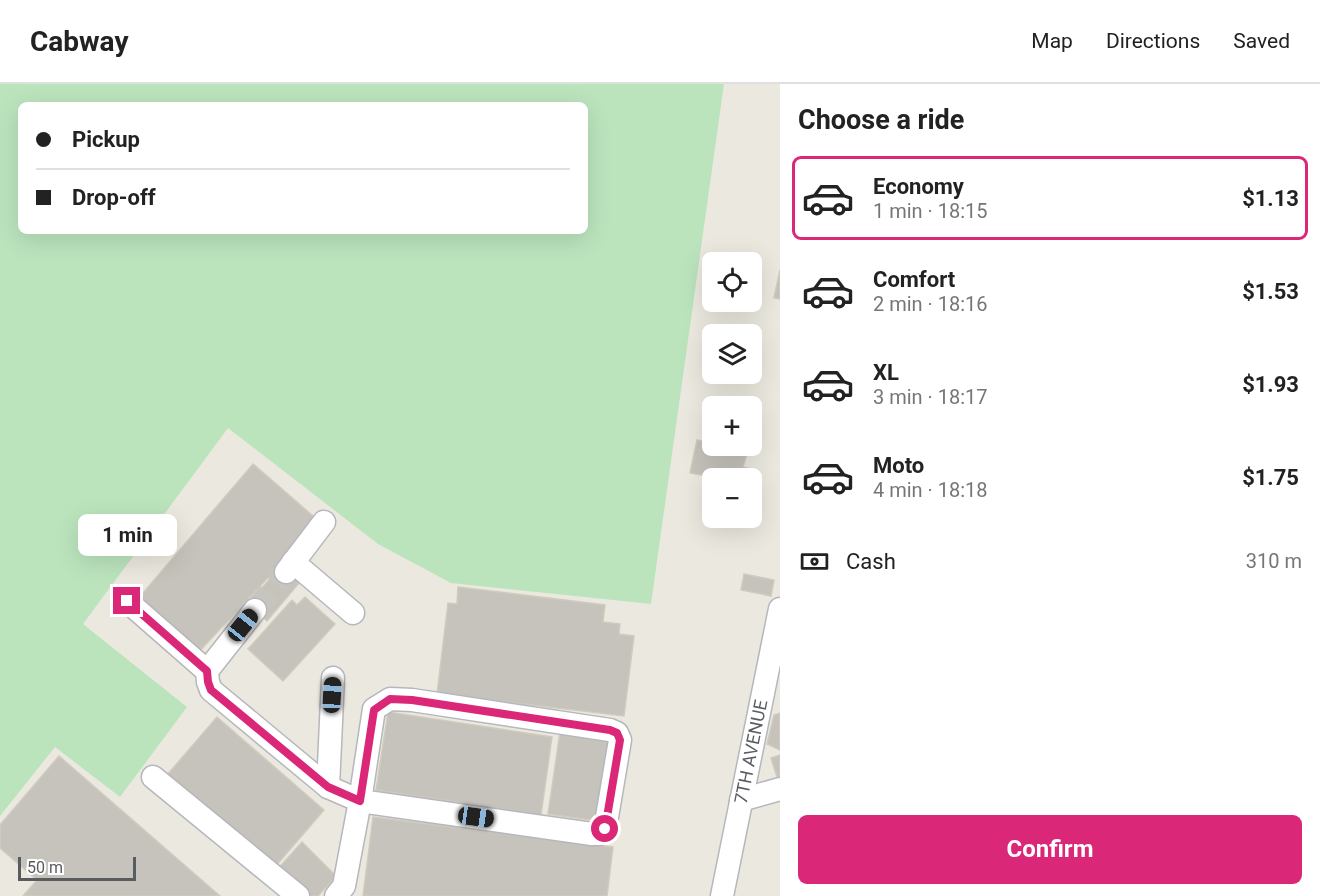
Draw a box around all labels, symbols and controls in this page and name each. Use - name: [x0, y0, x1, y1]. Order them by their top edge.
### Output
- text: Cabway: [30, 25, 129, 58]
- text: Map: [1031, 29, 1073, 53]
- text: Directions: [1106, 29, 1200, 53]
- text: Saved: [1233, 29, 1290, 53]
- text: Choose a ride: [798, 104, 964, 136]
- text: Pickup: [72, 127, 140, 152]
- icon: car: [801, 171, 855, 225]
- text: Economy: [873, 174, 964, 199]
- text: Drop-off: [72, 185, 156, 210]
- text: $1.13: [1242, 186, 1299, 211]
- text: 1 min · 18:15: [873, 199, 988, 223]
- map controls: [702, 252, 762, 528]
- button: locate: [702, 252, 762, 312]
- icon: car: [801, 264, 855, 318]
- text: Comfort: [873, 267, 955, 292]
- text: $1.53: [1242, 279, 1299, 304]
- text: 2 min · 18:16: [873, 292, 988, 316]
- button: layers: [702, 324, 762, 384]
- icon: car: [801, 357, 855, 411]
- text: XL: [873, 360, 899, 385]
- text: $1.93: [1242, 372, 1299, 397]
- text: 3 min · 18:17: [873, 385, 988, 409]
- button: +: [702, 396, 762, 456]
- icon: car: [801, 450, 855, 504]
- text: Moto: [873, 453, 924, 478]
- text: $1.75: [1242, 465, 1299, 490]
- button: −: [702, 468, 762, 528]
- text: 4 min · 18:18: [873, 478, 988, 502]
- callout: 1 min: [78, 514, 176, 556]
- text: 1 min: [102, 523, 153, 547]
- icon: cash: [798, 545, 831, 578]
- text: Cash: [846, 549, 896, 574]
- text: 310 m: [1246, 549, 1302, 573]
- route end: [113, 587, 140, 614]
- car: [225, 605, 261, 645]
- car: [322, 677, 342, 713]
- street label: 7TH AVENUE: [730, 698, 771, 806]
- car: [457, 806, 495, 828]
- route start: [591, 815, 618, 842]
- button: Confirm: [798, 815, 1302, 884]
- scale bar: [18, 854, 136, 882]
- text: 50 m: [27, 858, 63, 877]

